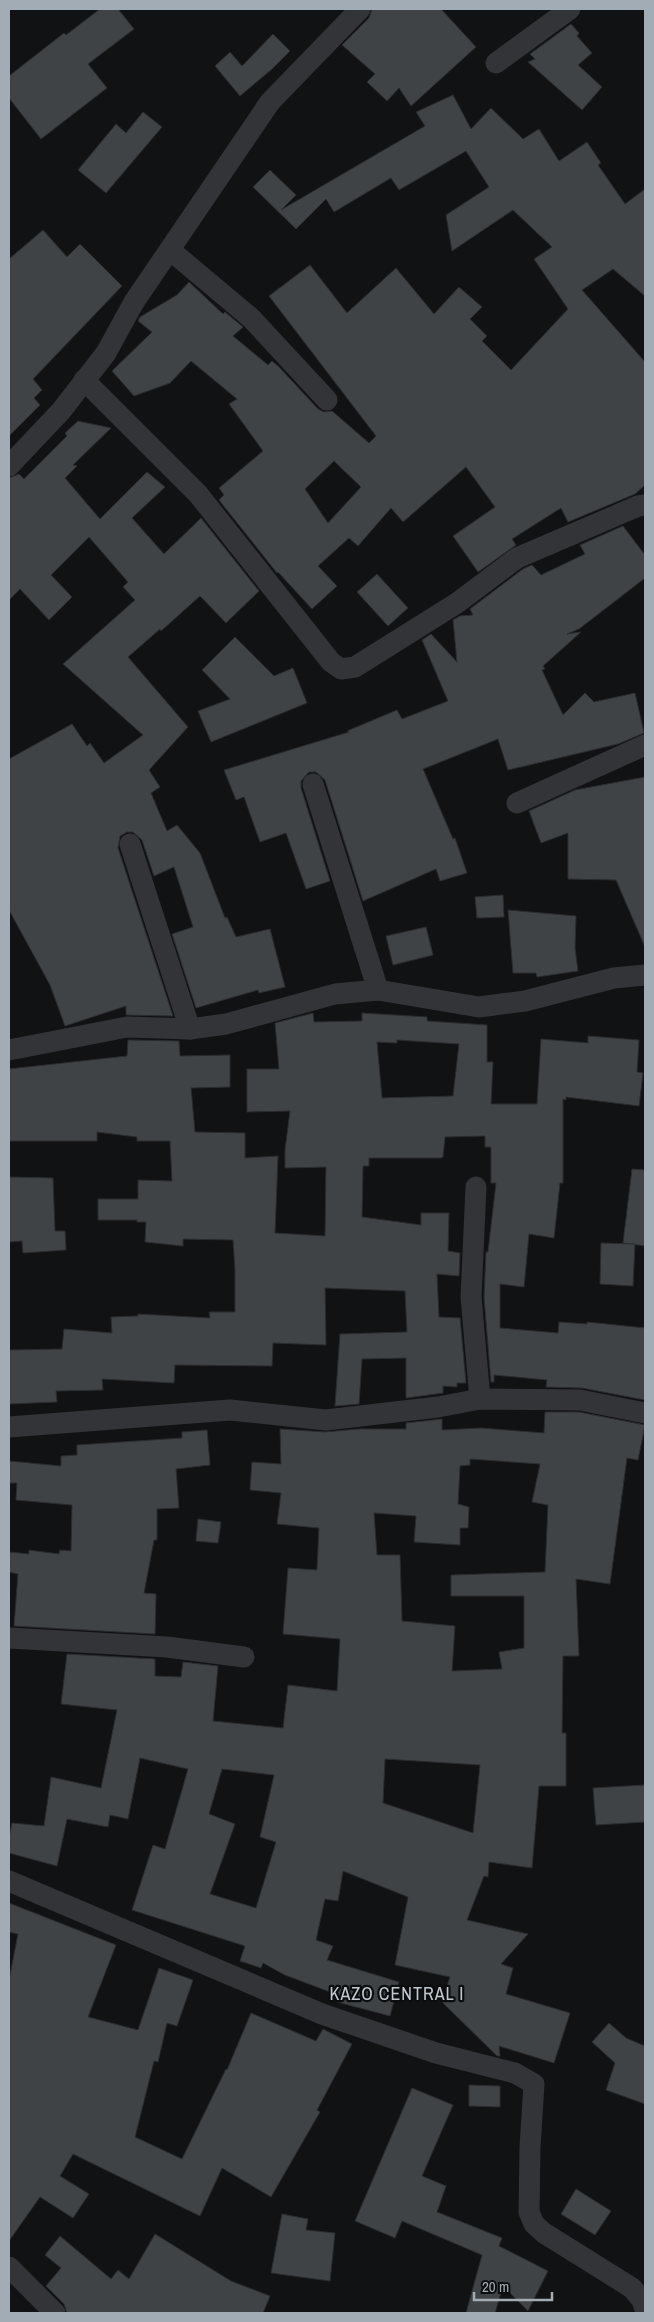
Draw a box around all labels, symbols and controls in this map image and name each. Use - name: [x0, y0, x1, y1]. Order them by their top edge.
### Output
- district label: KAZO CENTRAL I: [330, 1981, 464, 2006]
- scale bar: [474, 2270, 552, 2302]
- text: 20 m: [482, 2276, 509, 2297]

